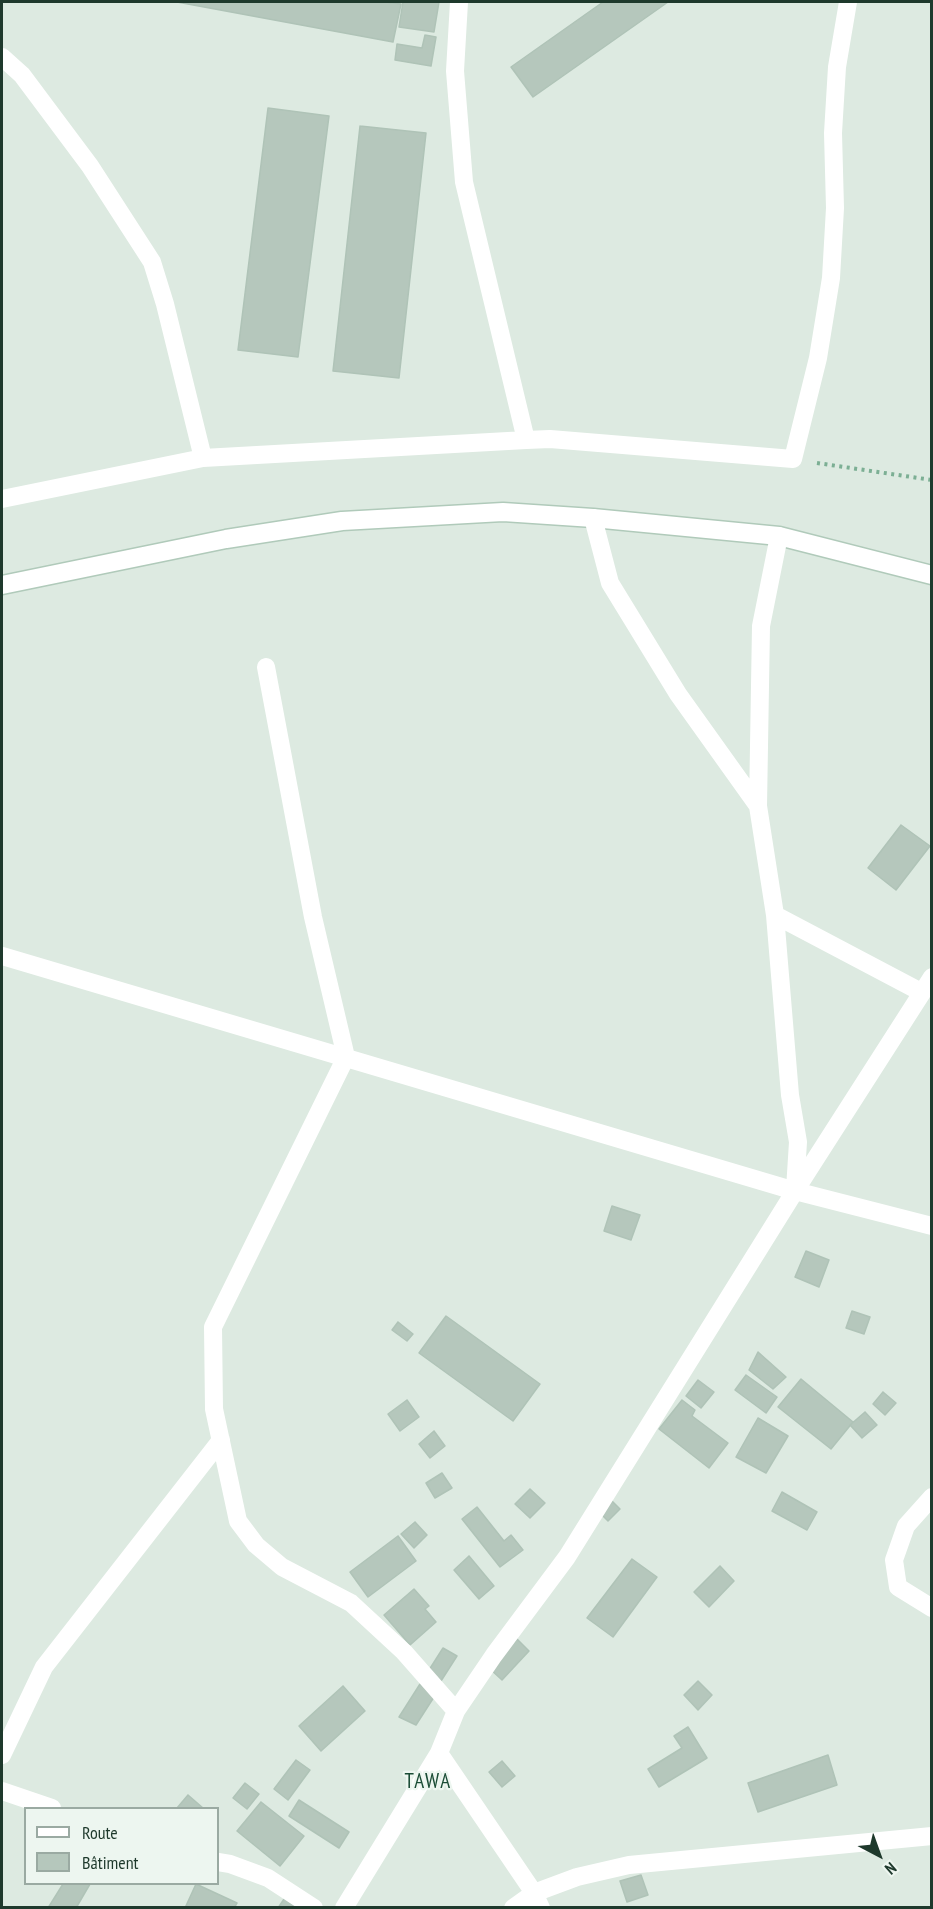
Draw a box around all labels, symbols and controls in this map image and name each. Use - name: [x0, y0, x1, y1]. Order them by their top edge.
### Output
- district label: TAWA: [404, 1769, 452, 1795]
- legend: [24, 1807, 219, 1885]
- text: Route: [82, 1821, 118, 1844]
- north arrow: [849, 1825, 909, 1885]
- text: Bâtiment: [82, 1851, 139, 1874]
- text: N: [881, 1858, 901, 1879]

